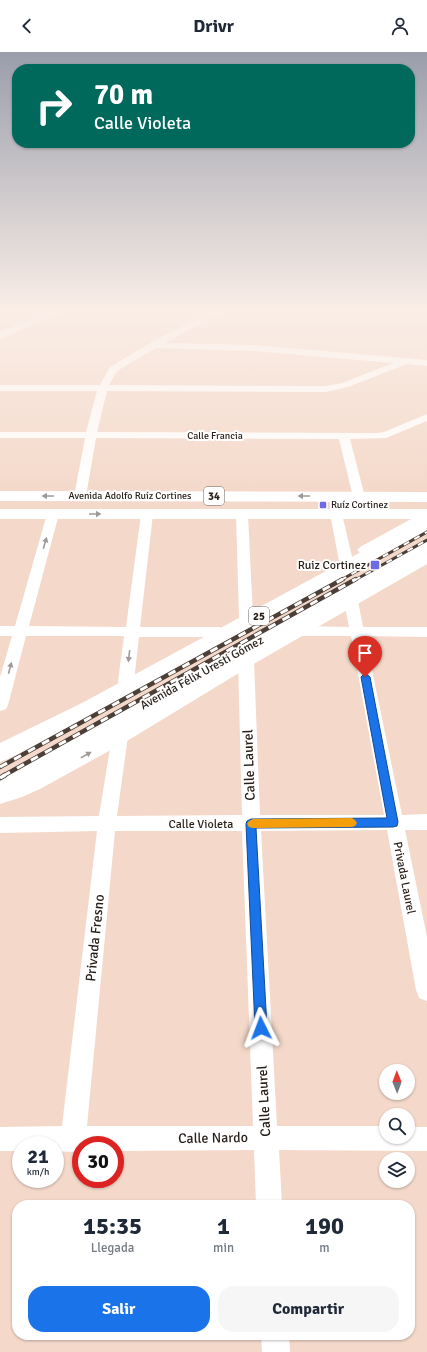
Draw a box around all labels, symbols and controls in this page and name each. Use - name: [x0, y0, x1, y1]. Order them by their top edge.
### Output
- icon: back: [16, 15, 38, 37]
- text: Drivr: [193, 15, 234, 37]
- icon: person: [389, 15, 411, 37]
- text: 70 m: [94, 78, 153, 112]
- icon: right: [28, 80, 80, 132]
- text: Calle Violeta: [94, 112, 191, 134]
- street label: Calle Francia: [187, 430, 243, 442]
- road number: 34: [204, 487, 224, 505]
- street label: Avenida Adolfo Ruíz Cortines: [69, 490, 192, 502]
- one-way arrow: [41, 493, 54, 499]
- one-way arrow: [297, 493, 310, 499]
- place label: Ruíz Cortinez: [331, 499, 388, 511]
- marker: Ruíz Cortinez: [318, 500, 328, 510]
- one-way arrow: [89, 511, 102, 517]
- one-way arrow: [42, 536, 48, 548]
- place label: Ruiz Cortinez: [298, 558, 366, 573]
- marker: Ruiz Cortinez: [369, 559, 381, 571]
- road number: 25: [249, 607, 269, 625]
- street label: Avenida Félix Uresti Gómez: [138, 633, 266, 713]
- pin: [348, 636, 382, 677]
- icon: arrive: [354, 642, 376, 664]
- one-way arrow: [126, 650, 132, 662]
- one-way arrow: [7, 662, 13, 674]
- street label: Calle Laurel: [239, 729, 259, 801]
- one-way arrow: [80, 752, 91, 758]
- street label: Calle Violeta: [169, 817, 233, 832]
- street label: Privada Laurel: [390, 841, 418, 916]
- street label: Privada Fresno: [82, 894, 108, 982]
- position arrow: [240, 1007, 282, 1049]
- north arrow: [379, 1064, 415, 1100]
- map controls: [379, 1064, 415, 1188]
- street label: Calle Laurel: [254, 1065, 274, 1137]
- button: search: [379, 1108, 415, 1144]
- street label: Calle Nardo: [178, 1129, 248, 1147]
- speed limit sign: 30: [72, 1136, 124, 1188]
- text: 21: [27, 1144, 49, 1169]
- button: layers: [379, 1152, 415, 1188]
- text: km/h: [27, 1166, 49, 1178]
- text: 15:35: [83, 1211, 142, 1241]
- text: 1: [217, 1211, 230, 1241]
- text: 190: [305, 1211, 344, 1241]
- text: Llegada: [91, 1240, 134, 1256]
- text: min: [213, 1240, 234, 1256]
- text: m: [319, 1240, 330, 1256]
- button: Salir: [28, 1286, 210, 1332]
- button: Compartir: [218, 1286, 399, 1332]

